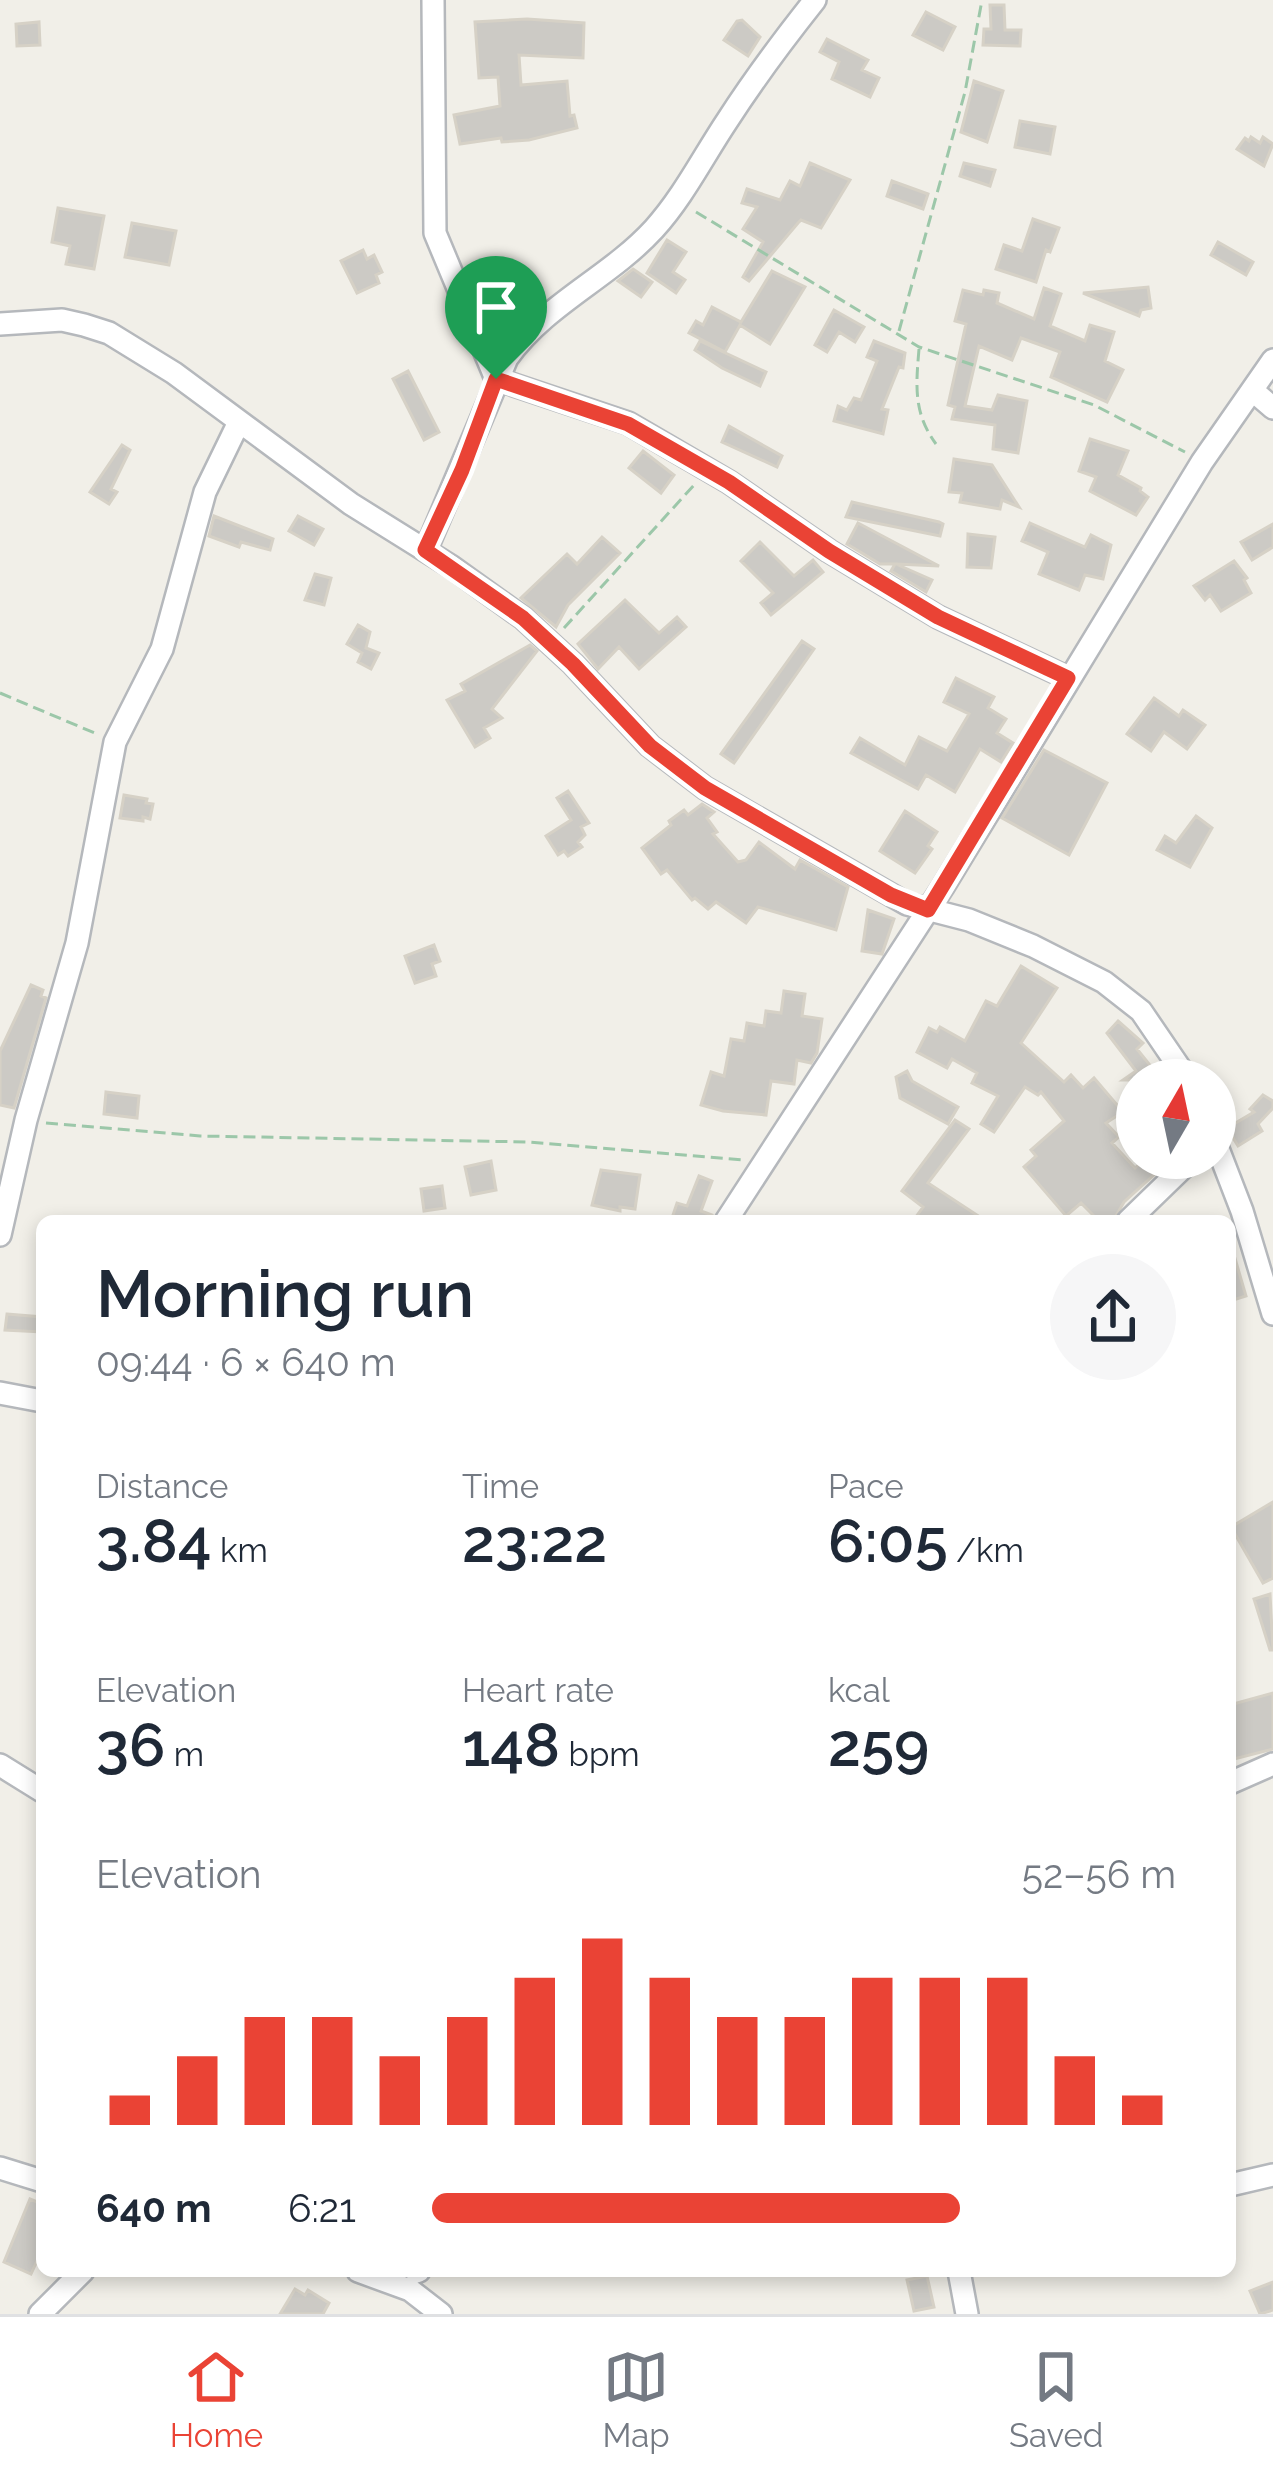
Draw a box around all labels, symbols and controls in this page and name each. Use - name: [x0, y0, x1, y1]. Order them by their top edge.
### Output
- pin: [445, 256, 547, 379]
- icon: arrive: [463, 274, 529, 340]
- north arrow: [1116, 1059, 1236, 1179]
- map controls: [1116, 1059, 1236, 1179]
- button: share: [1050, 1254, 1176, 1380]
- text: Morning run: [96, 1255, 474, 1332]
- text: 09:44 · 6 × 640 m: [96, 1339, 396, 1385]
- text: Distance: [96, 1467, 228, 1506]
- text: Time: [462, 1467, 539, 1506]
- text: Pace: [828, 1467, 904, 1506]
- text: 3.84: [96, 1506, 212, 1576]
- text: 23:22: [462, 1506, 607, 1576]
- text: 6:05: [828, 1506, 948, 1576]
- text: km: [212, 1531, 268, 1570]
- text: /km: [948, 1531, 1024, 1570]
- text: Elevation: [96, 1671, 236, 1710]
- text: Heart rate: [462, 1671, 614, 1710]
- text: kcal: [828, 1671, 890, 1710]
- text: 36: [96, 1710, 165, 1780]
- text: 148: [462, 1710, 560, 1780]
- text: 259: [828, 1710, 929, 1780]
- text: m: [165, 1735, 204, 1774]
- text: bpm: [560, 1735, 640, 1774]
- text: Elevation: [96, 1851, 262, 1897]
- text: 52–56 m: [1022, 1851, 1176, 1897]
- text: 640 m: [96, 2185, 212, 2231]
- text: 6:21: [288, 2185, 356, 2231]
- tab: Home: [170, 2344, 263, 2455]
- tab: Map: [602, 2344, 670, 2455]
- tab: Saved: [1009, 2344, 1103, 2455]

